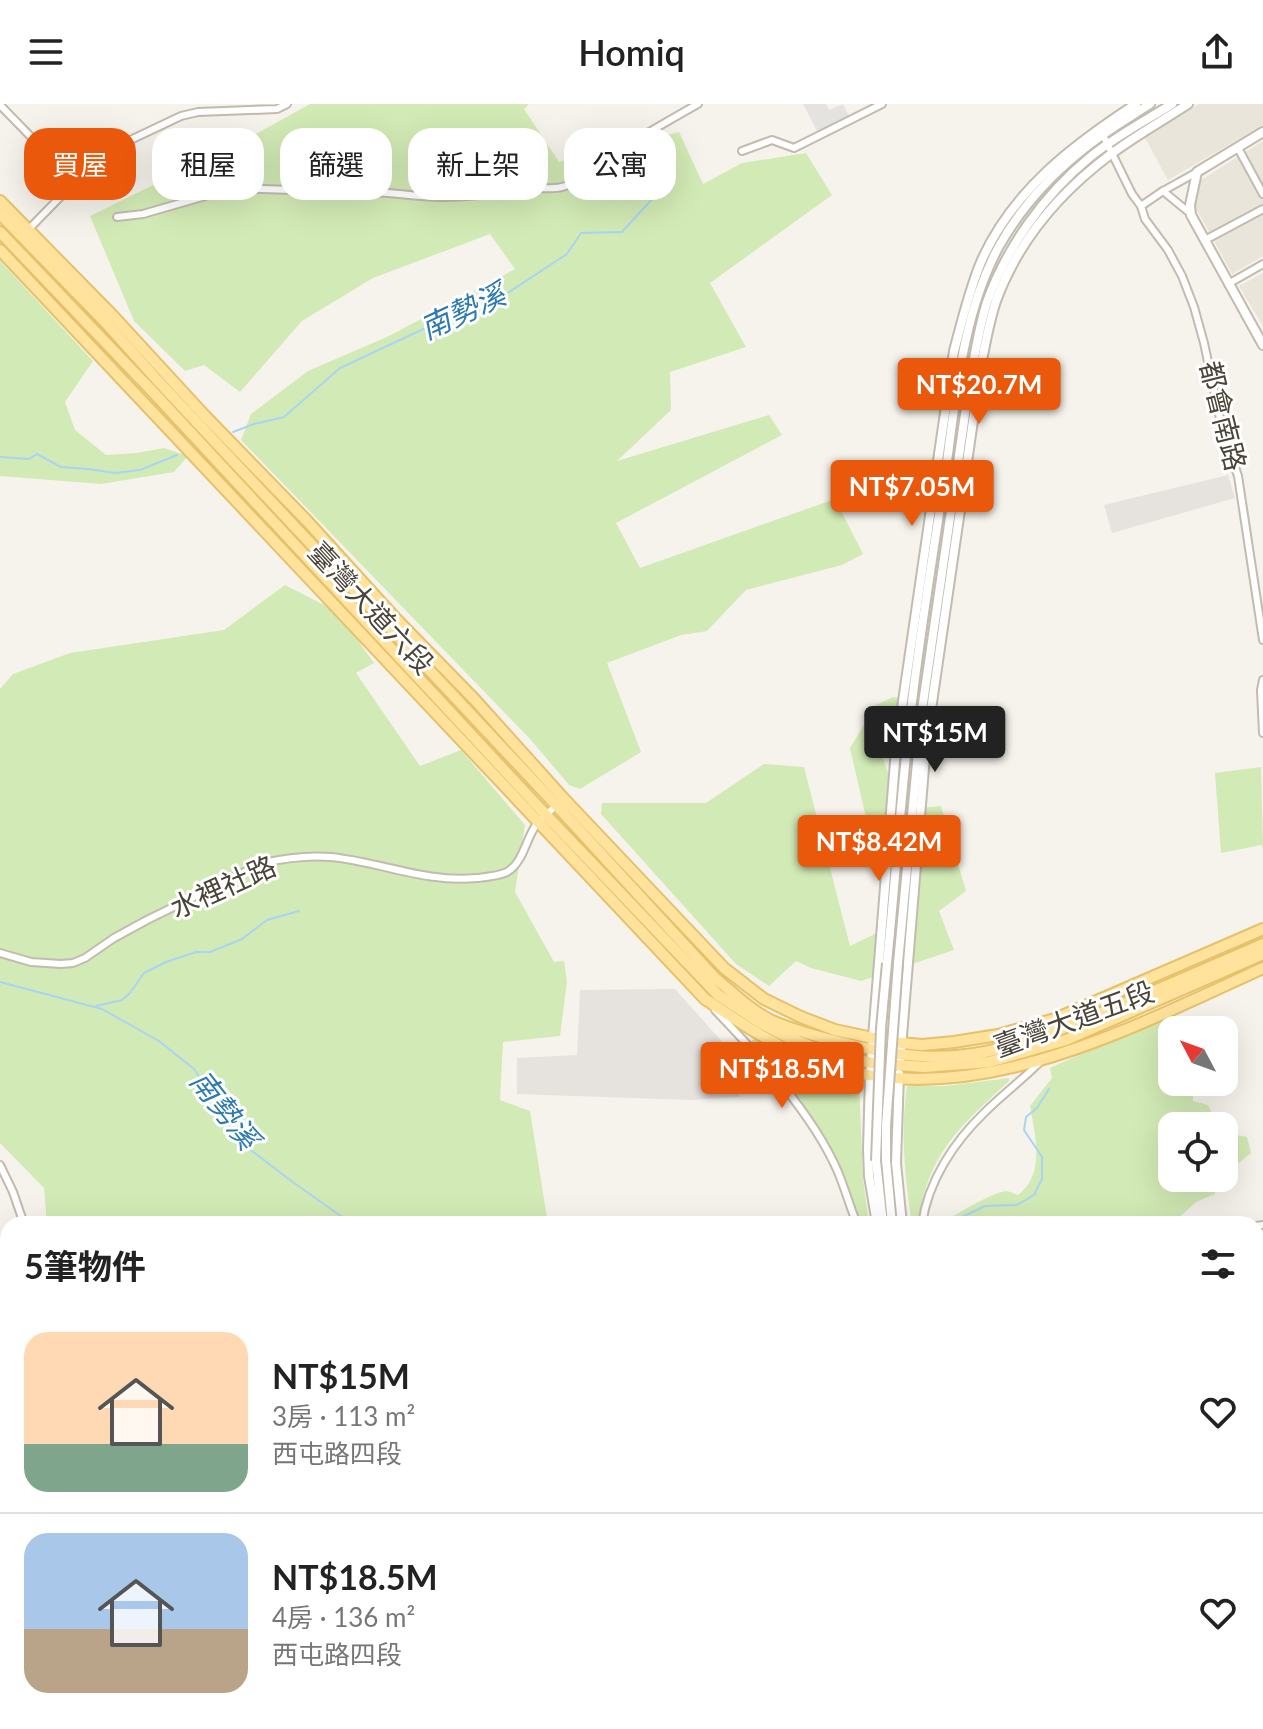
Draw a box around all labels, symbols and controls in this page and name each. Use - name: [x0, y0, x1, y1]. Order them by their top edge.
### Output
- icon: menu: [24, 30, 68, 74]
- text: Homiq: [578, 30, 685, 74]
- icon: share: [1195, 30, 1239, 74]
- chip: 買屋: [24, 128, 136, 200]
- chip: 租屋: [152, 128, 264, 200]
- chip: 篩選: [280, 128, 392, 200]
- chip: 新上架: [408, 128, 548, 200]
- chip: 公寓: [564, 128, 676, 200]
- water label: 南勢溪: [414, 273, 514, 346]
- street label: 都會南路: [1194, 357, 1254, 474]
- pin: NT$20.7M: [896, 358, 1062, 426]
- text: NT$20.7M: [916, 368, 1042, 400]
- pin: NT$7.05M: [829, 460, 995, 528]
- text: NT$7.05M: [849, 470, 975, 502]
- street label: 臺灣大道六段: [302, 534, 441, 680]
- pin: NT$15M: [870, 706, 1000, 774]
- text: NT$15M: [882, 716, 988, 748]
- pin: NT$8.42M: [796, 815, 962, 883]
- text: NT$8.42M: [816, 825, 942, 857]
- street label: 水裡社路: [165, 848, 281, 924]
- street label: 臺灣大道五段: [989, 973, 1158, 1063]
- north arrow: [1158, 1016, 1238, 1096]
- map controls: [1158, 1016, 1238, 1192]
- pin: NT$18.5M: [699, 1042, 865, 1110]
- text: NT$18.5M: [719, 1052, 845, 1084]
- water label: 南勢溪: [184, 1062, 270, 1158]
- button: locate: [1158, 1112, 1238, 1192]
- icon: filters: [1196, 1242, 1240, 1286]
- text: 5筆物件: [24, 1245, 146, 1286]
- text: NT$15M: [272, 1355, 410, 1396]
- icon: home: [88, 1364, 184, 1460]
- icon: heart: [1196, 1390, 1240, 1434]
- text: 3房 · 113 m²: [272, 1400, 415, 1432]
- text: 西屯路四段: [272, 1437, 402, 1469]
- text: NT$18.5M: [272, 1556, 438, 1597]
- icon: home: [88, 1565, 184, 1661]
- icon: heart: [1196, 1591, 1240, 1635]
- text: 4房 · 136 m²: [272, 1601, 415, 1633]
- text: 西屯路四段: [272, 1638, 402, 1670]

